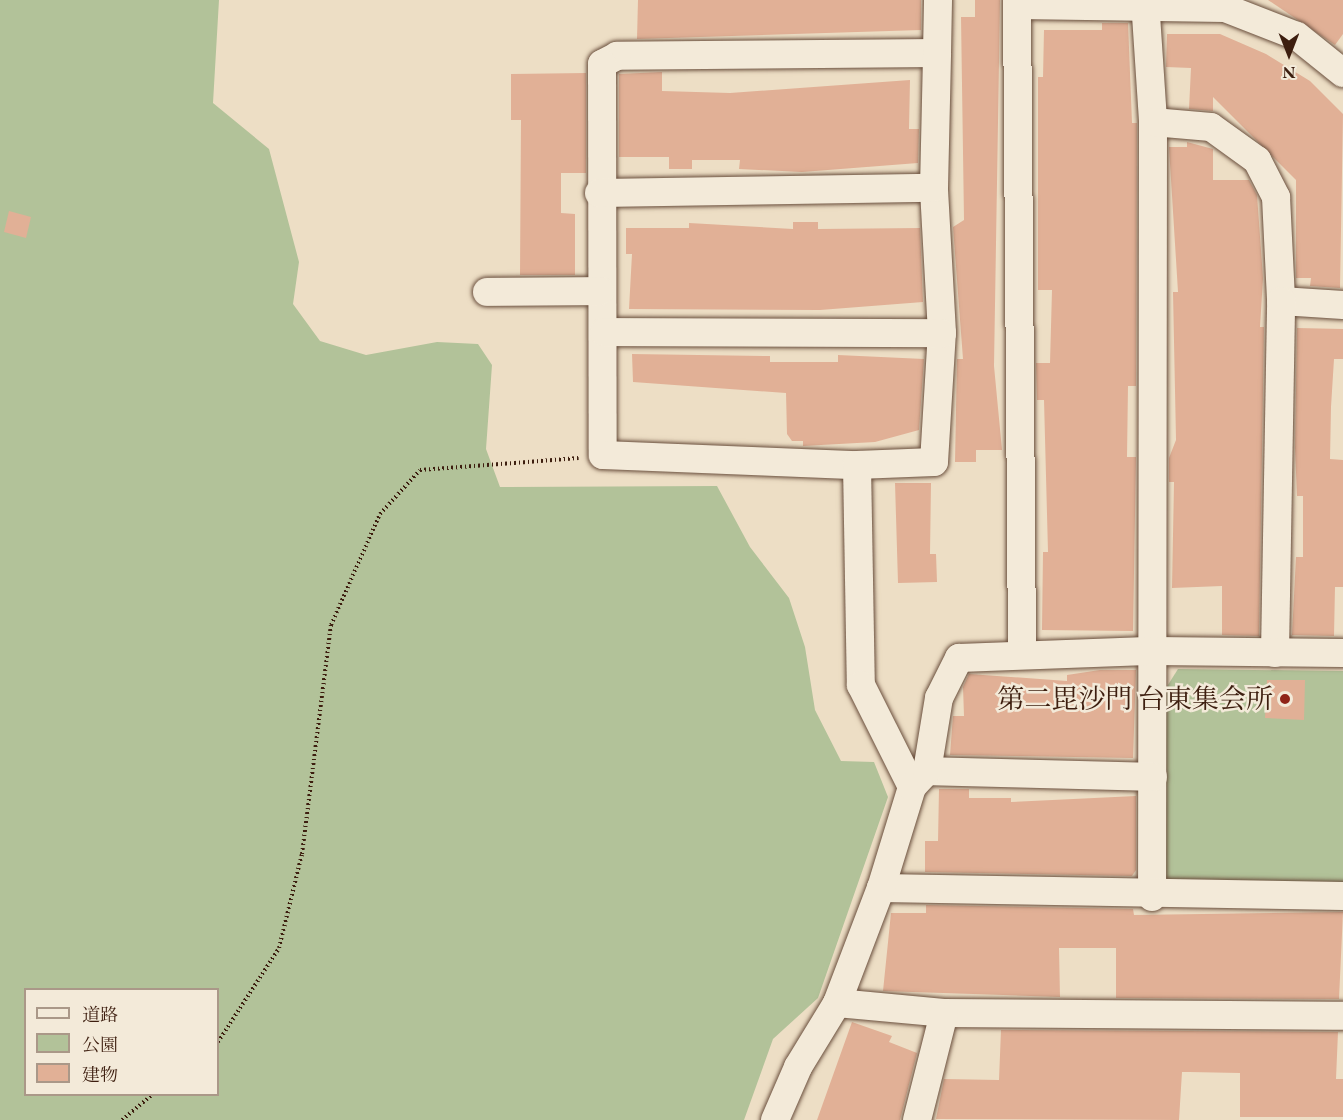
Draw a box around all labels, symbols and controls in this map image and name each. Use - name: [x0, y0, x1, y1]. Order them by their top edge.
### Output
- north arrow: [1259, 24, 1319, 84]
- text: N: [1283, 62, 1295, 83]
- place label: 第二毘沙門 台東集会所: [998, 683, 1273, 715]
- marker: 第二毘沙門 台東集会所: [1278, 692, 1292, 706]
- legend: [24, 988, 219, 1096]
- text: 道路: [82, 1003, 118, 1026]
- text: 公園: [82, 1033, 118, 1056]
- text: 建物: [82, 1063, 118, 1086]

